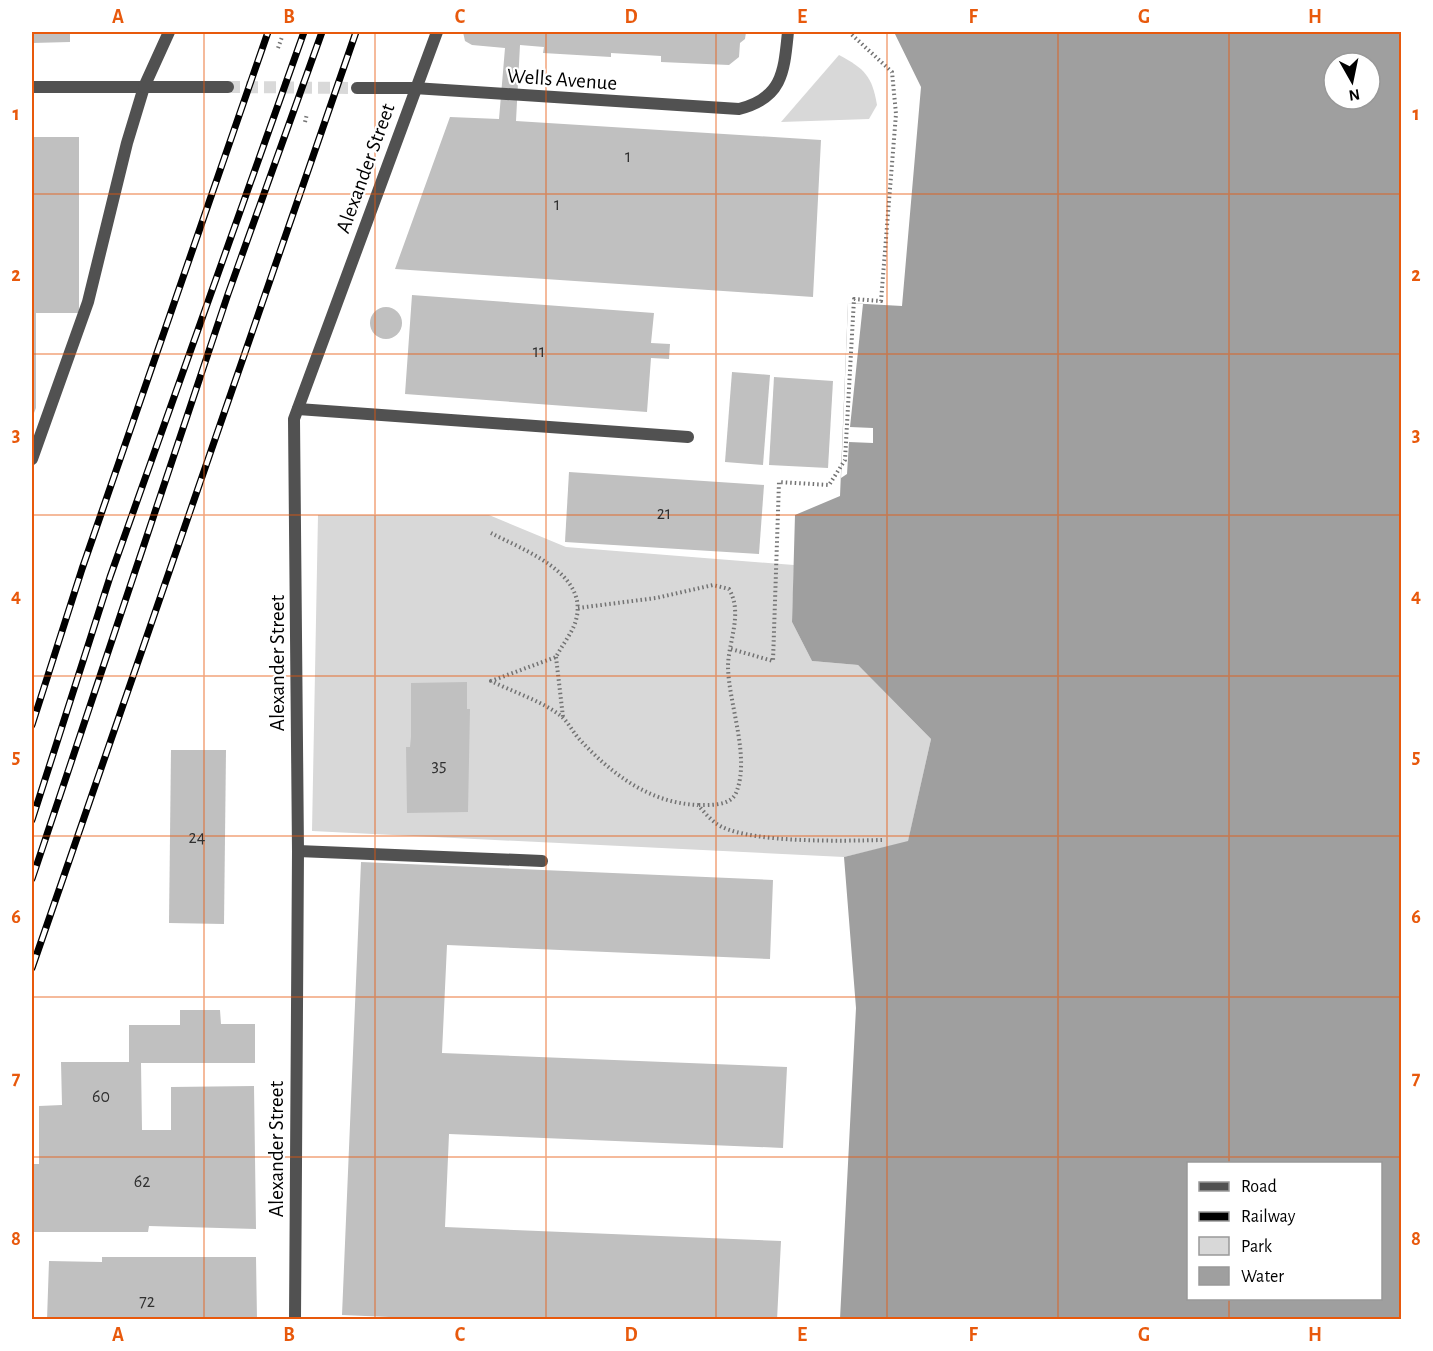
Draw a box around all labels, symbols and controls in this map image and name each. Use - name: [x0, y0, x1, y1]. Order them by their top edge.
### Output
- text: A: [112, 7, 124, 27]
- text: B: [283, 7, 295, 27]
- text: C: [455, 7, 466, 27]
- text: D: [624, 7, 638, 27]
- text: E: [797, 7, 807, 27]
- text: F: [968, 7, 978, 27]
- text: G: [1138, 7, 1150, 27]
- text: H: [1308, 7, 1322, 27]
- north arrow: [1322, 51, 1382, 111]
- street label: Wells Avenue: [506, 65, 618, 94]
- text: N: [1347, 86, 1361, 104]
- street label: Alexander Street: [332, 100, 399, 236]
- text: 1: [12, 104, 20, 124]
- text: 1: [1412, 104, 1420, 124]
- house number: 1: [625, 148, 631, 166]
- house number: 1: [554, 196, 560, 214]
- text: 2: [11, 265, 21, 285]
- text: 2: [1411, 265, 1421, 285]
- house number: 11: [533, 343, 545, 361]
- text: 3: [12, 425, 20, 445]
- text: 3: [1412, 425, 1420, 445]
- house number: 21: [657, 505, 671, 523]
- text: 4: [11, 586, 21, 606]
- text: 4: [1411, 586, 1421, 606]
- street label: Alexander Street: [267, 595, 288, 731]
- text: 5: [12, 747, 20, 767]
- text: 5: [1412, 747, 1420, 767]
- house number: 35: [432, 757, 446, 775]
- house number: 24: [189, 829, 206, 847]
- text: 6: [11, 907, 21, 927]
- text: 6: [1411, 907, 1421, 927]
- text: 7: [12, 1068, 21, 1088]
- text: 7: [1412, 1068, 1421, 1088]
- street label: Alexander Street: [266, 1081, 287, 1217]
- house number: 60: [92, 1088, 110, 1106]
- legend: [1187, 1162, 1382, 1300]
- house number: 62: [134, 1173, 150, 1191]
- text: Road: [1241, 1178, 1277, 1196]
- text: Railway: [1241, 1208, 1296, 1226]
- text: 8: [11, 1229, 21, 1249]
- text: 8: [1411, 1229, 1421, 1249]
- text: Park: [1241, 1238, 1273, 1256]
- text: Water: [1241, 1268, 1284, 1286]
- house number: 72: [139, 1293, 155, 1311]
- text: A: [112, 1325, 124, 1345]
- text: B: [283, 1325, 295, 1345]
- text: C: [455, 1325, 466, 1345]
- text: D: [624, 1325, 638, 1345]
- text: E: [797, 1325, 807, 1345]
- text: F: [968, 1325, 978, 1345]
- text: G: [1138, 1325, 1150, 1345]
- text: H: [1308, 1325, 1322, 1345]

